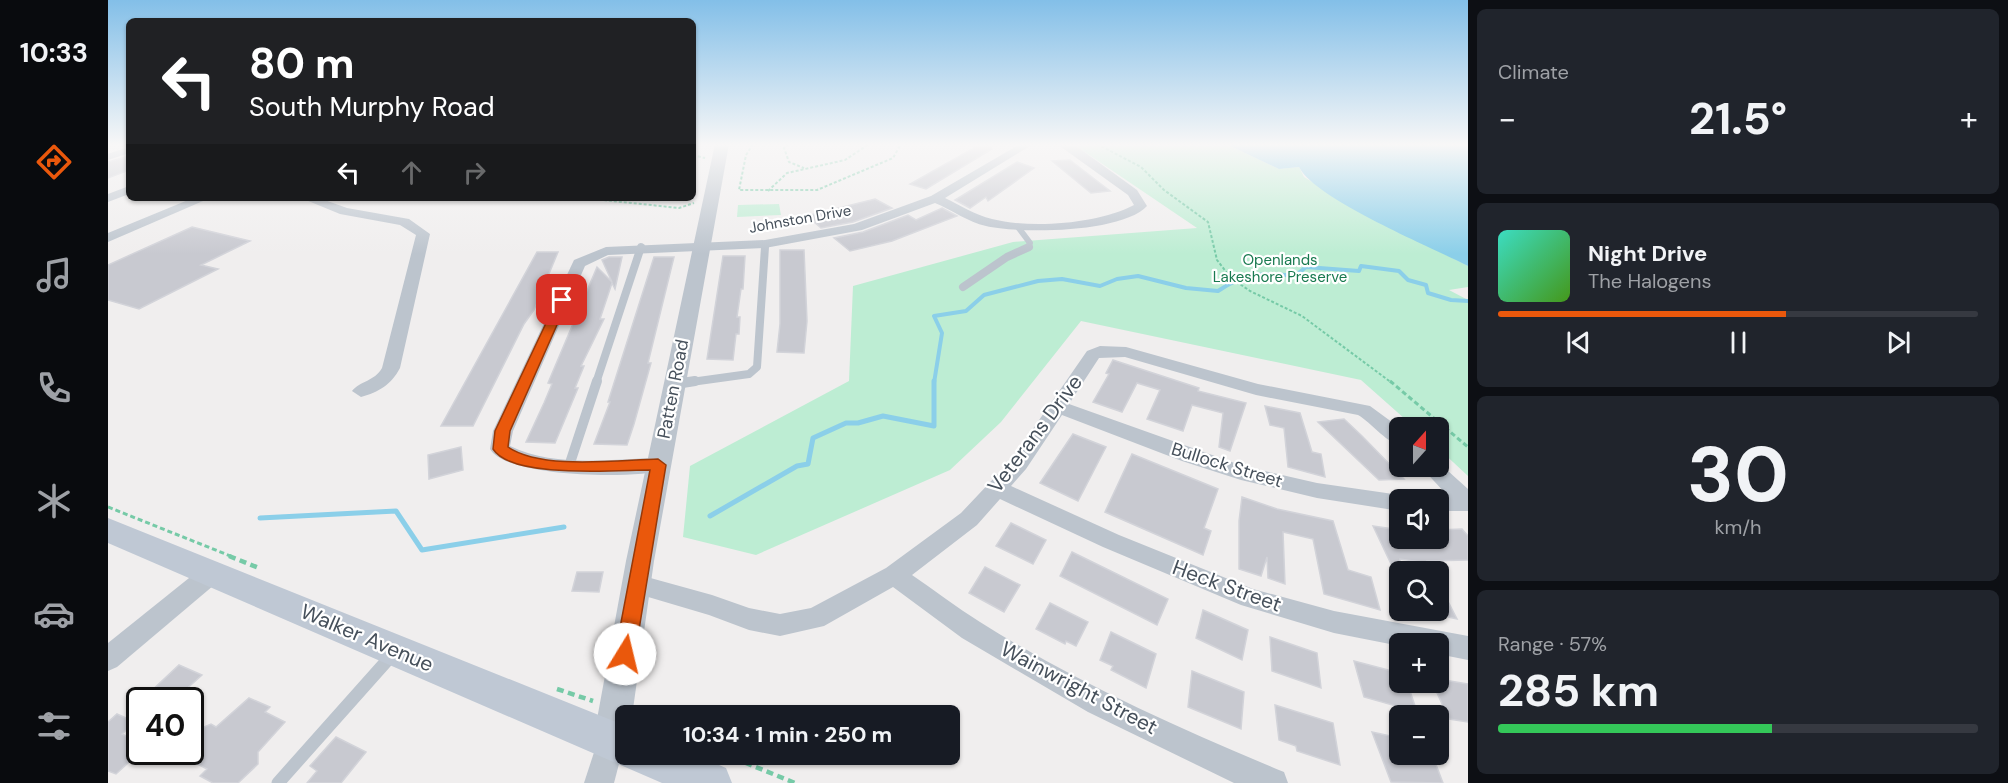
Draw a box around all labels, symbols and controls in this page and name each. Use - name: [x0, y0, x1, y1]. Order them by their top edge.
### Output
- text: 10:33: [20, 35, 88, 70]
- text: 80 m: [249, 36, 355, 91]
- icon: left: [150, 42, 228, 120]
- text: Climate: [1498, 59, 1569, 85]
- text: South Murphy Road: [249, 89, 495, 124]
- text: 21.5°: [1689, 89, 1787, 148]
- text: −: [1498, 97, 1516, 140]
- text: +: [1960, 97, 1978, 140]
- icon: directions: [33, 141, 75, 183]
- icon: left: [332, 156, 365, 189]
- icon: ahead: [395, 156, 428, 189]
- icon: right: [458, 156, 491, 189]
- street label: Johnston Drive: [747, 200, 853, 238]
- text: Night Drive: [1588, 239, 1707, 268]
- park label: Openlands Lakeshore Preserve: [1213, 250, 1347, 287]
- icon: music: [33, 254, 75, 296]
- text: The Halogens: [1588, 268, 1711, 294]
- pin: [536, 274, 587, 325]
- icon: arrive: [545, 283, 578, 316]
- icon: previous: [1562, 326, 1595, 359]
- icon: pause: [1722, 326, 1755, 359]
- icon: next: [1882, 326, 1915, 359]
- street label: Patten Road: [652, 337, 694, 441]
- icon: phone: [33, 367, 75, 409]
- street label: Veterans Drive: [981, 369, 1089, 499]
- north arrow: [1389, 417, 1449, 477]
- map controls: [1389, 417, 1449, 765]
- text: 30: [1687, 424, 1789, 525]
- street label: Bullock Street: [1168, 437, 1286, 493]
- icon: climate: [33, 480, 75, 522]
- button: sound: [1389, 489, 1449, 549]
- text: km/h: [1714, 514, 1762, 540]
- street label: Heck Street: [1169, 553, 1285, 619]
- button: search: [1389, 561, 1449, 621]
- icon: car: [33, 593, 75, 635]
- street label: Walker Avenue: [296, 597, 438, 679]
- position arrow: [593, 622, 657, 686]
- text: Range · 57%: [1498, 631, 1607, 657]
- button: +: [1389, 633, 1449, 693]
- street label: Wainwright Street: [996, 635, 1162, 741]
- text: 285 km: [1498, 661, 1659, 720]
- speed limit sign: 40: [126, 687, 204, 765]
- icon: filters: [33, 705, 75, 747]
- button: −: [1389, 705, 1449, 765]
- text: 10:34 · 1 min · 250 m: [683, 720, 892, 749]

